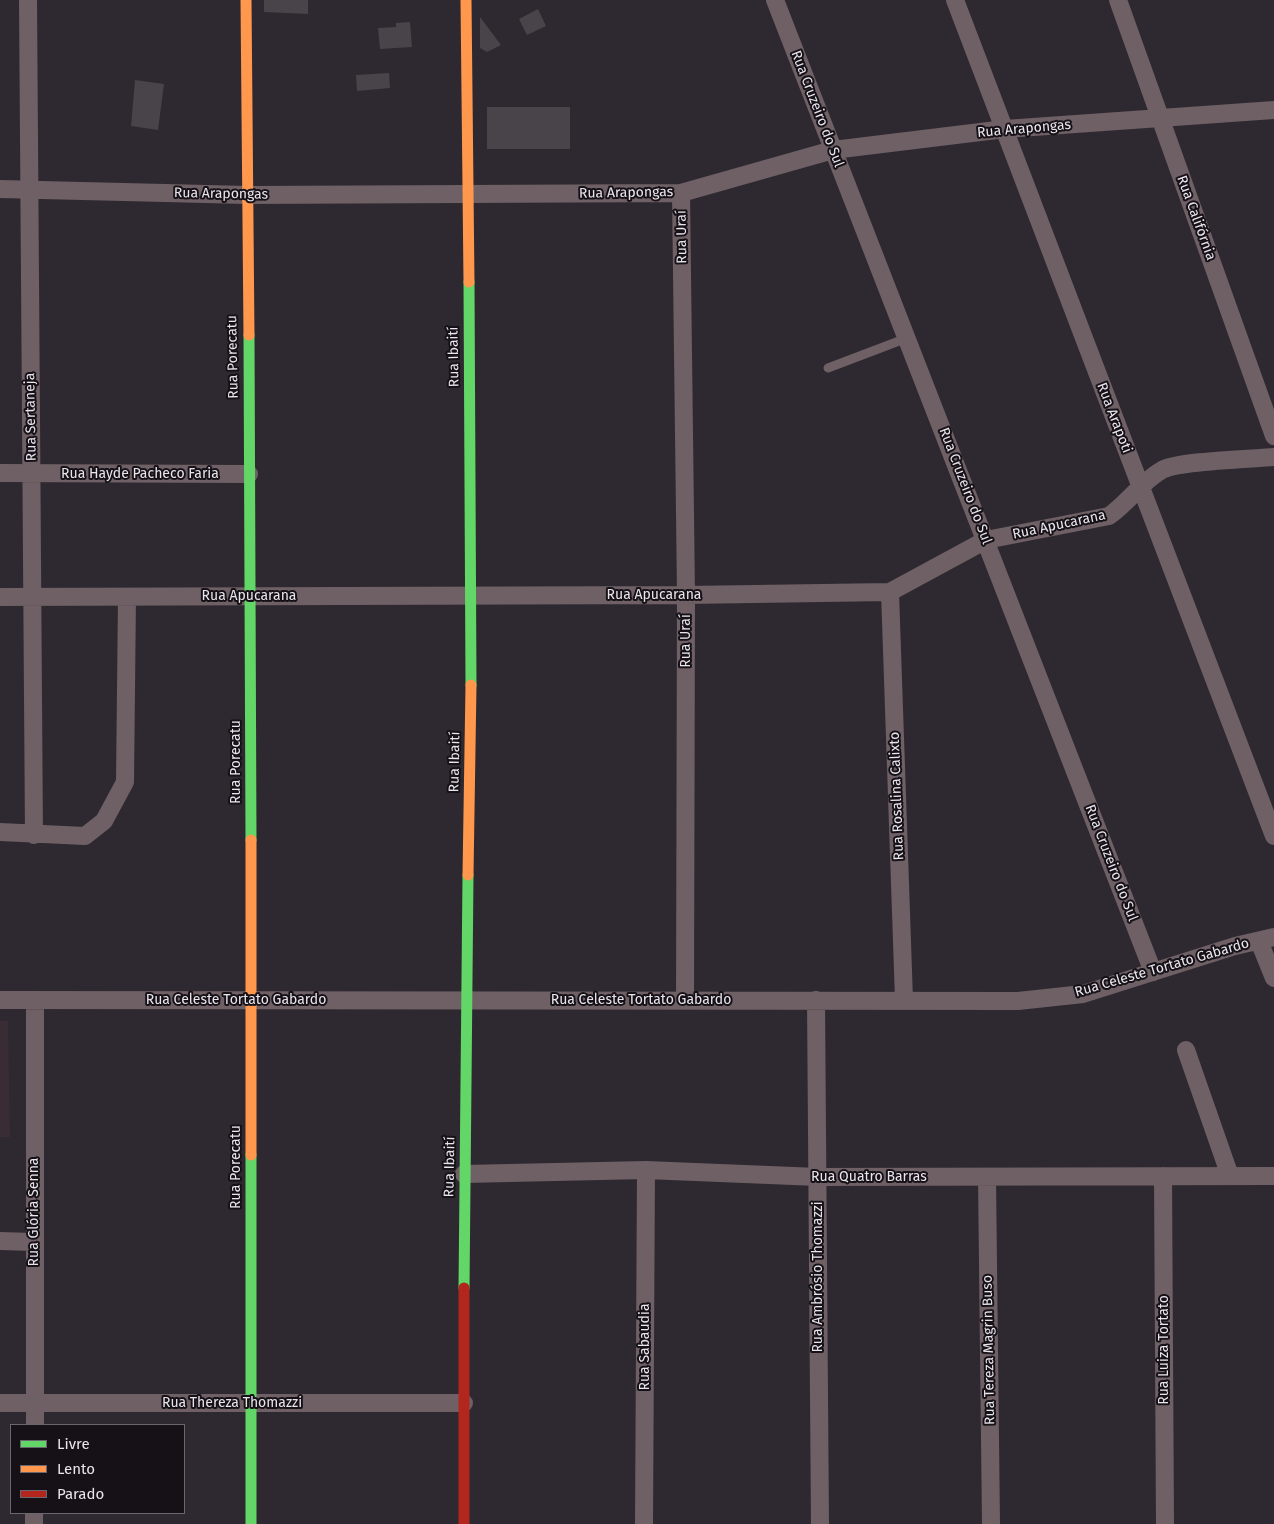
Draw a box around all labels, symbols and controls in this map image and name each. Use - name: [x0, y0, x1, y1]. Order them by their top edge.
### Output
- street label: Rua Cruzeiro do Sul: [787, 48, 847, 170]
- street label: Rua Arapongas: [976, 117, 1072, 141]
- street label: Rua Califórnia: [1173, 173, 1219, 263]
- street label: Rua Arapongas: [579, 184, 673, 202]
- street label: Rua Arapongas: [174, 185, 268, 203]
- street label: Rua Uraí: [673, 210, 691, 264]
- street label: Rua Porecatu: [224, 315, 242, 399]
- street label: Rua Ibaití: [445, 326, 463, 388]
- street label: Rua Sertaneja: [22, 373, 40, 461]
- street label: Rua Arapoti: [1093, 380, 1135, 456]
- street label: Rua Cruzeiro do Sul: [935, 425, 995, 547]
- street label: Rua Hayde Pacheco Faria: [61, 466, 219, 482]
- street label: Rua Apucarana: [1011, 507, 1107, 543]
- street label: Rua Apucarana: [607, 587, 701, 603]
- street label: Rua Apucarana: [202, 588, 296, 604]
- street label: Rua Uraí: [678, 614, 694, 668]
- street label: Rua Porecatu: [228, 720, 244, 804]
- street label: Rua Ibaití: [446, 731, 464, 793]
- street label: Rua Rosalina Calixto: [886, 731, 908, 861]
- street label: Rua Cruzeiro do Sul: [1081, 802, 1141, 924]
- street label: Rua Celeste Tortato Gabardo: [1073, 935, 1251, 1001]
- street label: Rua Celeste Tortato Gabardo: [146, 992, 326, 1008]
- street label: Rua Celeste Tortato Gabardo: [551, 992, 731, 1008]
- street label: Rua Porecatu: [228, 1125, 244, 1209]
- street label: Rua Ibaití: [441, 1136, 459, 1198]
- street label: Rua Glória Senna: [26, 1158, 42, 1266]
- street label: Rua Quatro Barras: [811, 1169, 927, 1185]
- street label: Rua Ambrósio Thomazzi: [810, 1201, 826, 1353]
- street label: Rua Tereza Magrin Buso: [979, 1275, 999, 1425]
- street label: Rua Luiza Tortato: [1156, 1295, 1172, 1405]
- street label: Rua Sabaudia: [637, 1303, 653, 1391]
- street label: Rua Thereza Thomazzi: [162, 1395, 302, 1411]
- legend: [10, 1424, 185, 1514]
- text: Livre: [57, 1435, 90, 1453]
- text: Lento: [57, 1460, 95, 1478]
- text: Parado: [57, 1485, 104, 1503]

